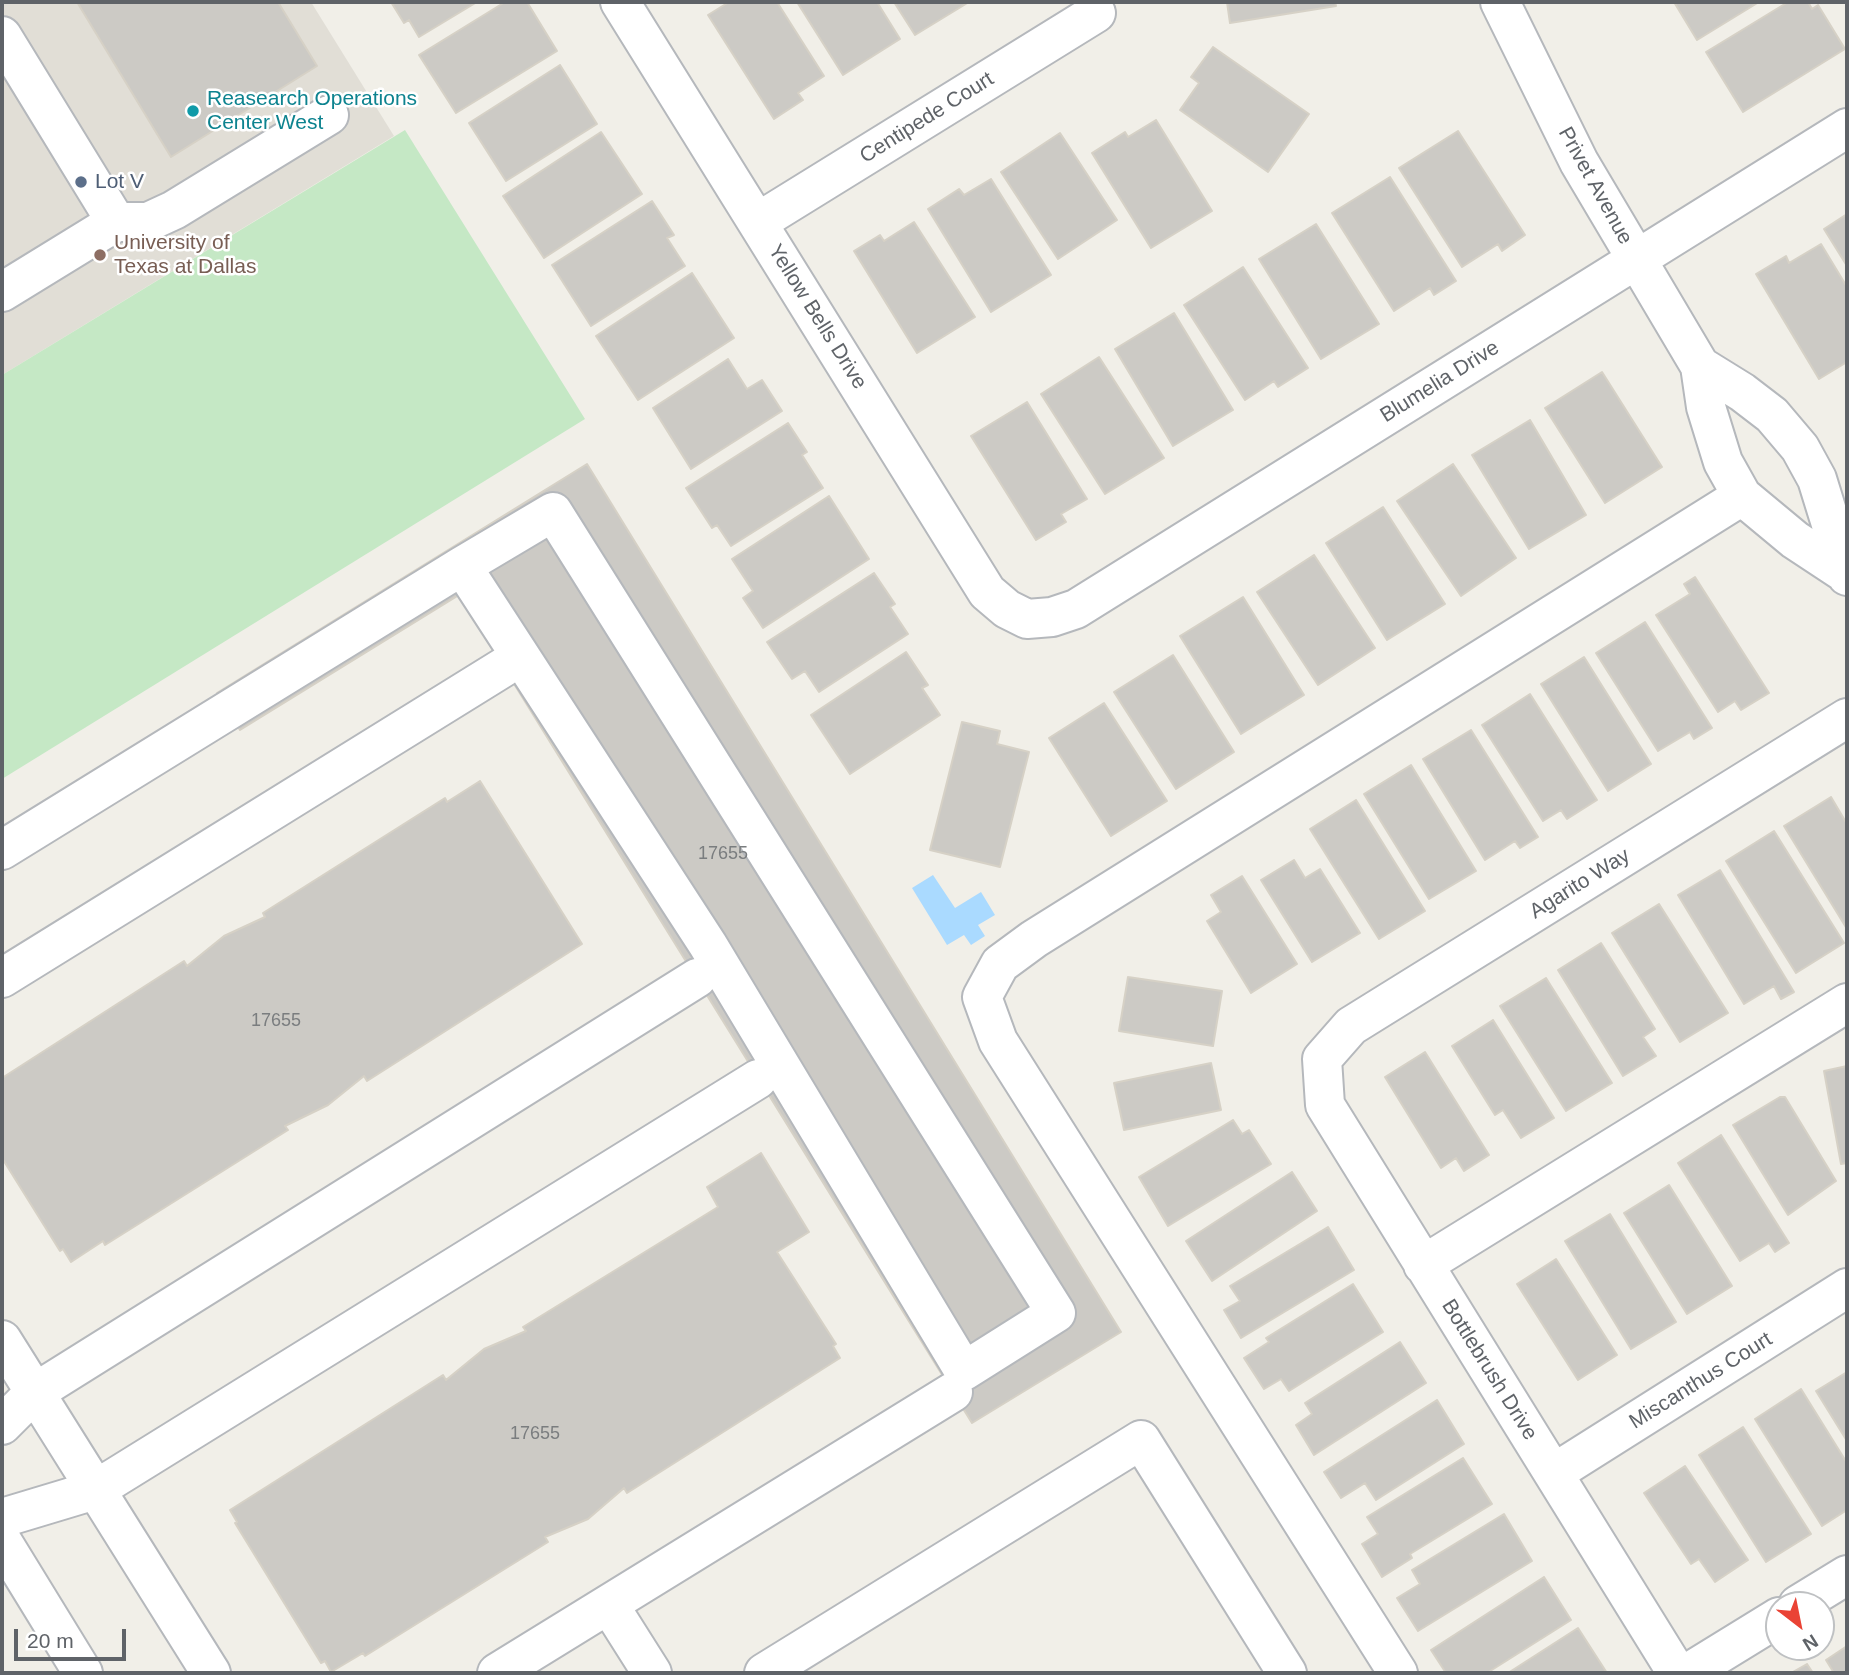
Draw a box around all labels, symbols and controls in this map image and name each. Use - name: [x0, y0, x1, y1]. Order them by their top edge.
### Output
- street label: Centipede Court: [855, 67, 999, 169]
- place label: Reasearch Operations Center West: [207, 86, 417, 136]
- marker: Reasearch Operations Center West: [185, 103, 201, 119]
- street label: Privet Avenue: [1552, 123, 1638, 249]
- place label: Lot V: [95, 169, 144, 195]
- marker: Lot V: [73, 174, 89, 190]
- place label: University of Texas at Dallas: [114, 230, 256, 280]
- street label: Yellow Bells Drive: [762, 240, 872, 394]
- marker: University of Texas at Dallas: [92, 247, 108, 263]
- street label: Blumelia Drive: [1376, 335, 1504, 429]
- house number: 17655: [698, 843, 748, 865]
- street label: Agarito Way: [1525, 843, 1635, 925]
- house number: 17655: [251, 1010, 301, 1032]
- street label: Bottlebrush Drive: [1436, 1295, 1542, 1445]
- street label: Miscanthus Court: [1625, 1327, 1777, 1435]
- house number: 17655: [510, 1423, 560, 1445]
- north arrow: [1765, 1591, 1835, 1661]
- scale bar: [18, 1616, 130, 1660]
- text: 20 m: [27, 1629, 74, 1652]
- text: N: [1799, 1630, 1822, 1655]

